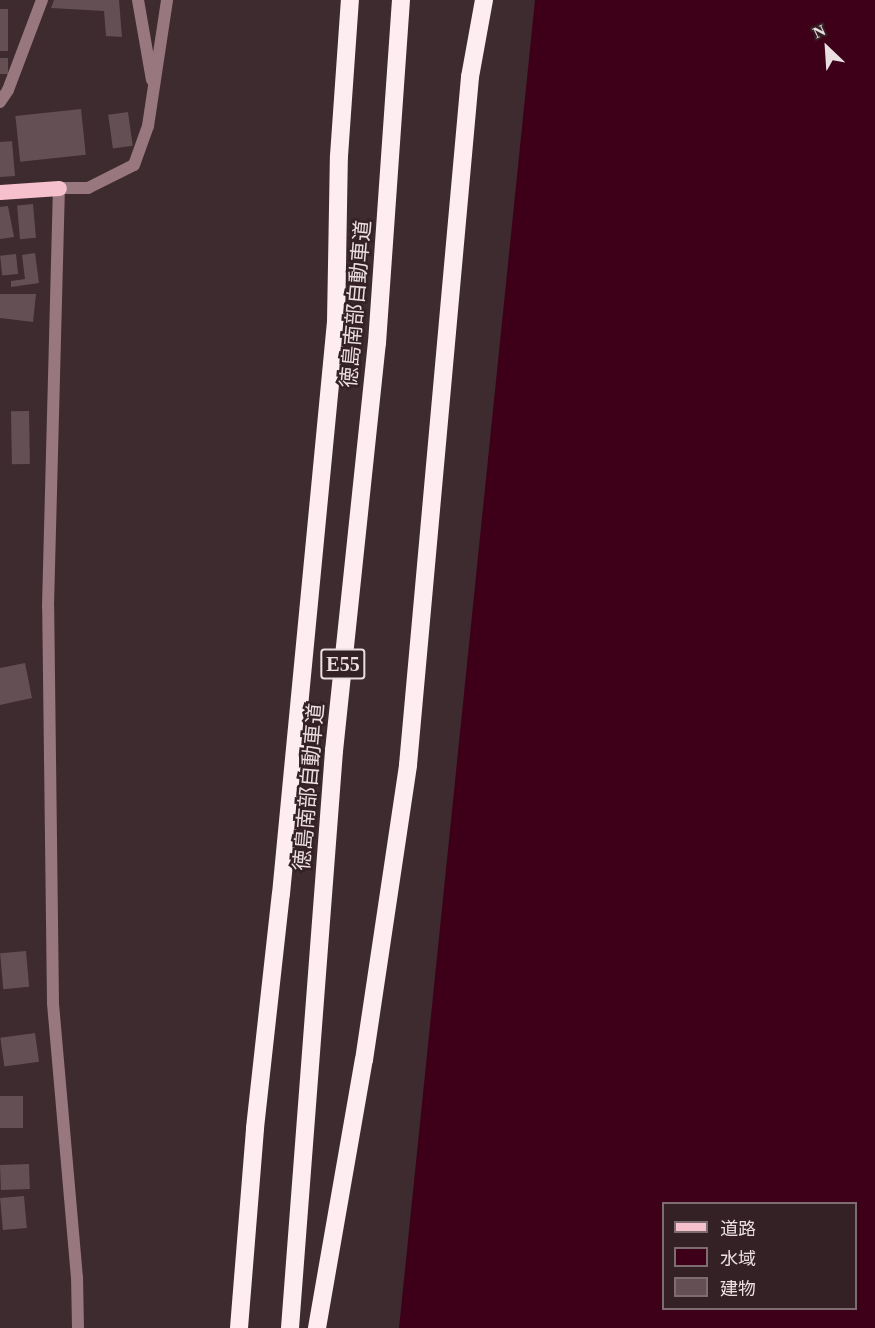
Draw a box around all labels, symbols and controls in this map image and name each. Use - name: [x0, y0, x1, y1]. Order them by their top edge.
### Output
- north arrow: [797, 18, 857, 78]
- text: N: [810, 21, 828, 41]
- street label: 徳島南部自動車道: [336, 219, 376, 389]
- road number: E55: [319, 647, 367, 681]
- street label: 徳島南部自動車道: [289, 702, 329, 872]
- legend: [662, 1202, 857, 1310]
- text: 道路: [720, 1219, 756, 1239]
- text: 水域: [720, 1249, 756, 1269]
- text: 建物: [720, 1279, 756, 1299]

